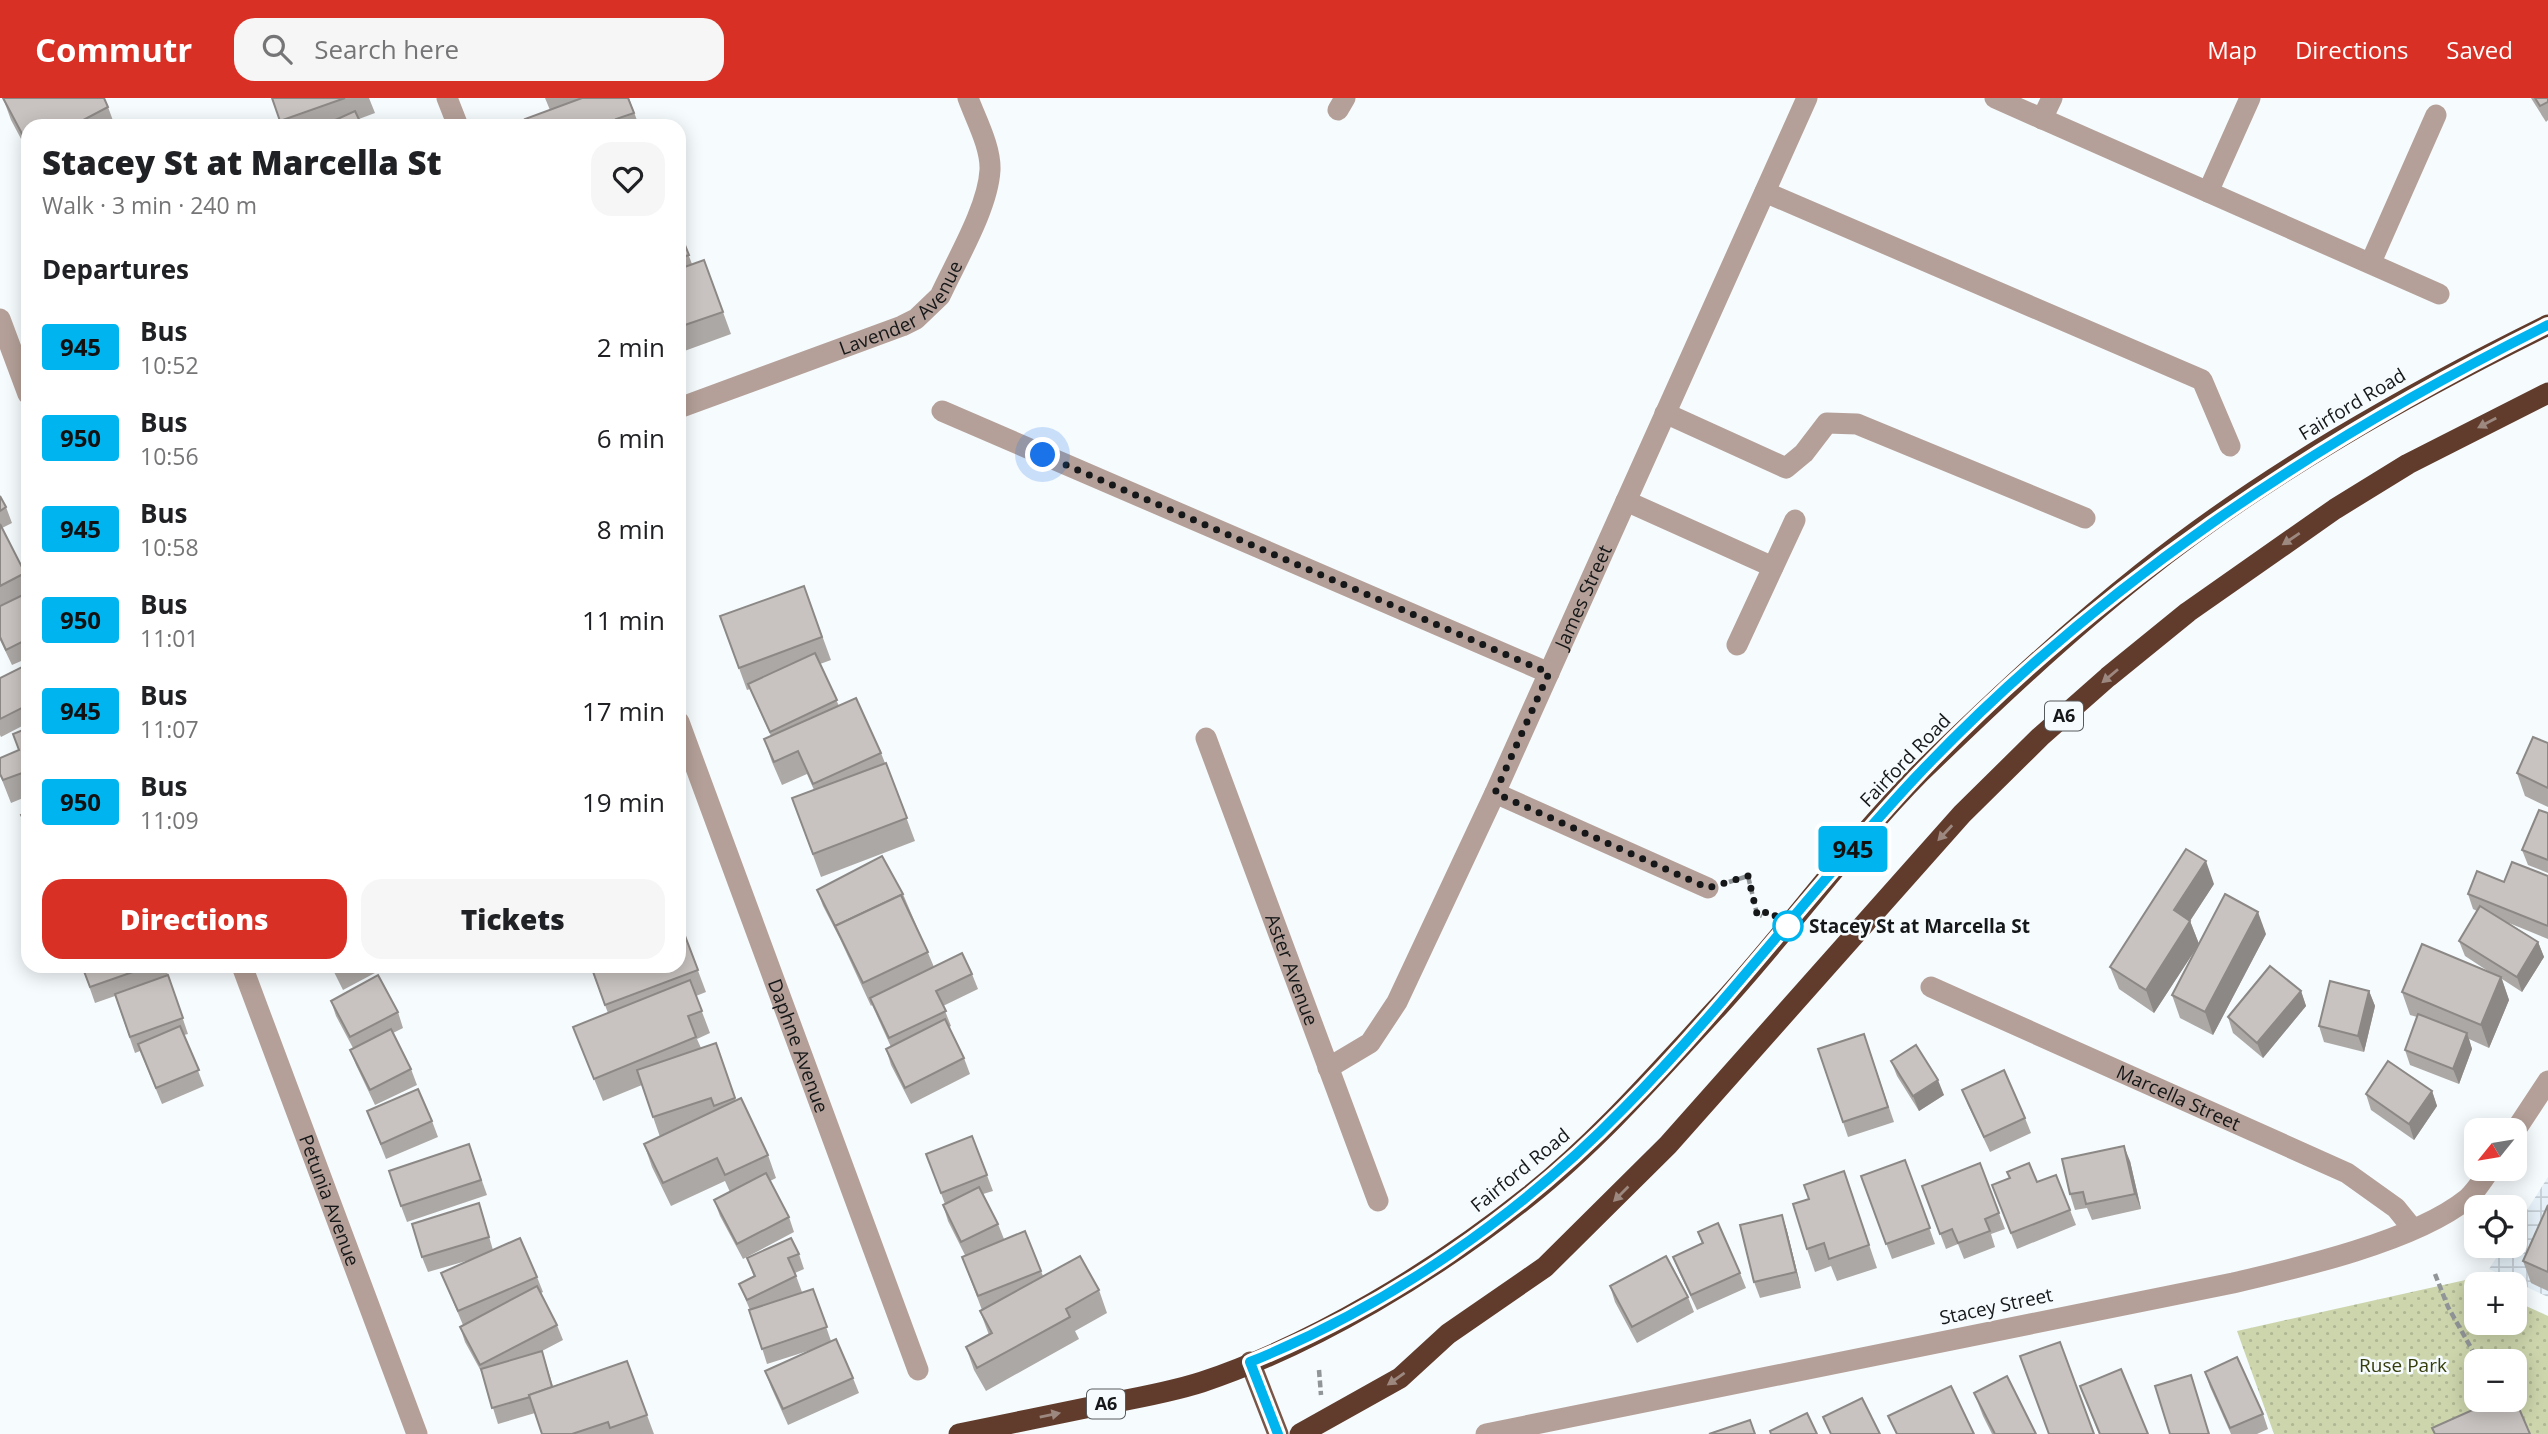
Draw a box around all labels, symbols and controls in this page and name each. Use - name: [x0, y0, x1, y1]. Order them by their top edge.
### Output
- search box: [234, 18, 724, 81]
- text: Commutr: [35, 27, 192, 72]
- icon: search: [258, 30, 296, 68]
- text: Search here: [314, 31, 459, 67]
- text: Map: [2207, 33, 2257, 66]
- text: Directions: [2295, 33, 2408, 66]
- text: Saved: [2446, 33, 2513, 66]
- text: Stacey St at Marcella St: [42, 140, 442, 185]
- button: heart: [591, 142, 665, 216]
- text: Walk · 3 min · 240 m: [42, 189, 257, 221]
- text: Departures: [42, 251, 189, 287]
- street label: Lavender Avenue: [835, 256, 969, 361]
- text: Bus: [140, 313, 187, 349]
- text: 2 min: [597, 329, 665, 365]
- text: 945: [60, 330, 101, 363]
- text: 10:52: [140, 349, 199, 381]
- street label: Fairford Road: [2294, 362, 2410, 446]
- text: Bus: [140, 404, 187, 440]
- one-way arrow: [2477, 418, 2497, 429]
- text: 6 min: [597, 420, 665, 456]
- text: 950: [60, 421, 101, 454]
- your location: [1025, 437, 1060, 472]
- text: 10:56: [140, 440, 199, 472]
- text: Bus: [140, 495, 187, 531]
- text: 8 min: [597, 511, 665, 547]
- text: 945: [60, 512, 101, 545]
- text: 10:58: [140, 531, 199, 563]
- one-way arrow: [2282, 532, 2300, 546]
- street label: James Street: [1548, 541, 1618, 654]
- text: Bus: [140, 586, 187, 622]
- text: 11 min: [582, 602, 665, 638]
- text: 950: [60, 603, 101, 636]
- text: 11:01: [140, 622, 199, 654]
- one-way arrow: [2101, 668, 2118, 683]
- text: Bus: [140, 677, 187, 713]
- text: 17 min: [582, 693, 665, 729]
- text: 945: [60, 694, 101, 727]
- road number: A6: [2045, 702, 2083, 730]
- street label: Fairford Road: [1854, 708, 1956, 812]
- text: 11:07: [140, 713, 199, 745]
- text: Bus: [140, 768, 187, 804]
- text: 19 min: [582, 784, 665, 820]
- text: 950: [60, 785, 101, 818]
- text: 11:09: [140, 804, 199, 836]
- one-way arrow: [1938, 824, 1954, 841]
- line badge: 945: [1813, 826, 1893, 872]
- text: 945: [1832, 832, 1874, 865]
- button: Directions: [42, 879, 347, 959]
- button: Tickets: [361, 879, 665, 959]
- street label: Aster Avenue: [1259, 910, 1325, 1029]
- marker: Stacey St at Marcella St: [1773, 911, 1803, 941]
- place label: Stacey St at Marcella St: [1809, 913, 2030, 939]
- street label: Daphne Avenue: [762, 975, 835, 1116]
- street label: Marcella Street: [2112, 1059, 2245, 1137]
- north arrow: [2464, 1118, 2527, 1181]
- map controls: [2464, 1118, 2527, 1412]
- street label: Fairford Road: [1465, 1122, 1575, 1218]
- street label: Petunia Avenue: [293, 1131, 366, 1270]
- one-way arrow: [1613, 1185, 1629, 1202]
- button: locate: [2464, 1195, 2527, 1258]
- button: +: [2464, 1272, 2527, 1335]
- street label: Stacey Street: [1937, 1281, 2055, 1331]
- button: −: [2464, 1349, 2527, 1412]
- park label: Ruse Park: [2359, 1352, 2447, 1378]
- one-way arrow: [1387, 1372, 1405, 1386]
- road number: A6: [1087, 1390, 1125, 1419]
- one-way arrow: [1039, 1410, 1061, 1421]

